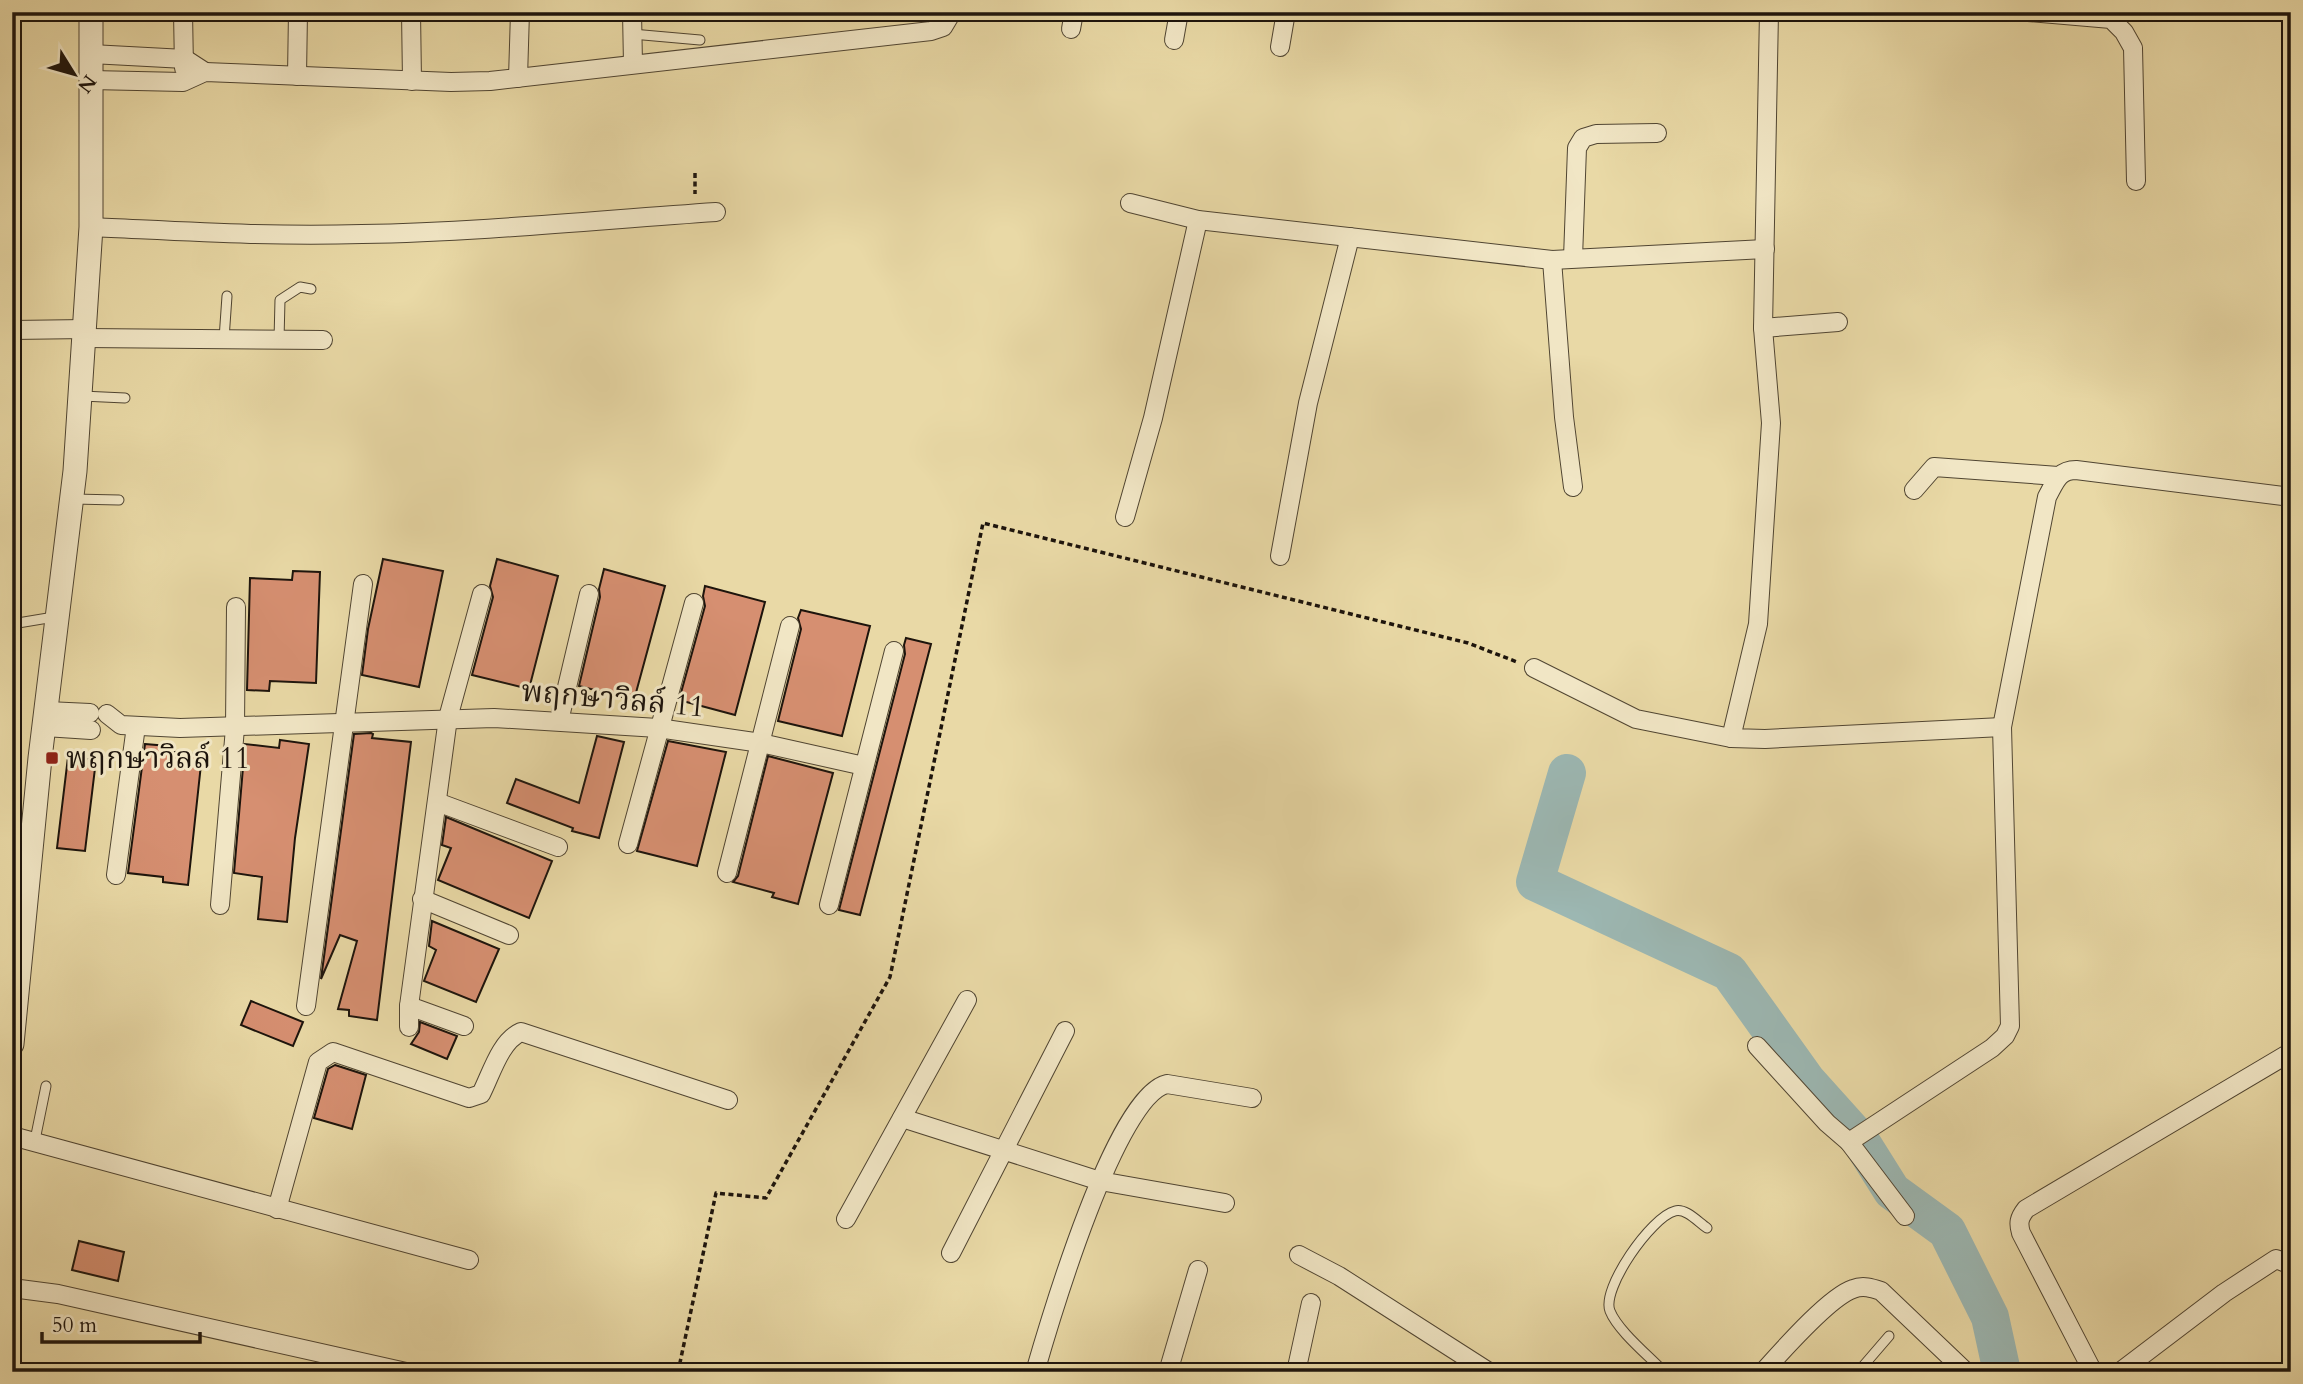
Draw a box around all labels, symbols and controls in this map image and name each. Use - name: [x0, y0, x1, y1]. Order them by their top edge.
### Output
- north arrow: [38, 38, 108, 108]
- text: N: [71, 69, 102, 98]
- street label: พฤกษาวิลล์ 11: [520, 671, 706, 727]
- place label: พฤกษาวิลล์ 11: [66, 738, 250, 779]
- marker: พฤกษาวิลล์ 11: [44, 750, 60, 766]
- scale bar: [42, 1300, 200, 1344]
- text: 50 m: [52, 1311, 97, 1340]

